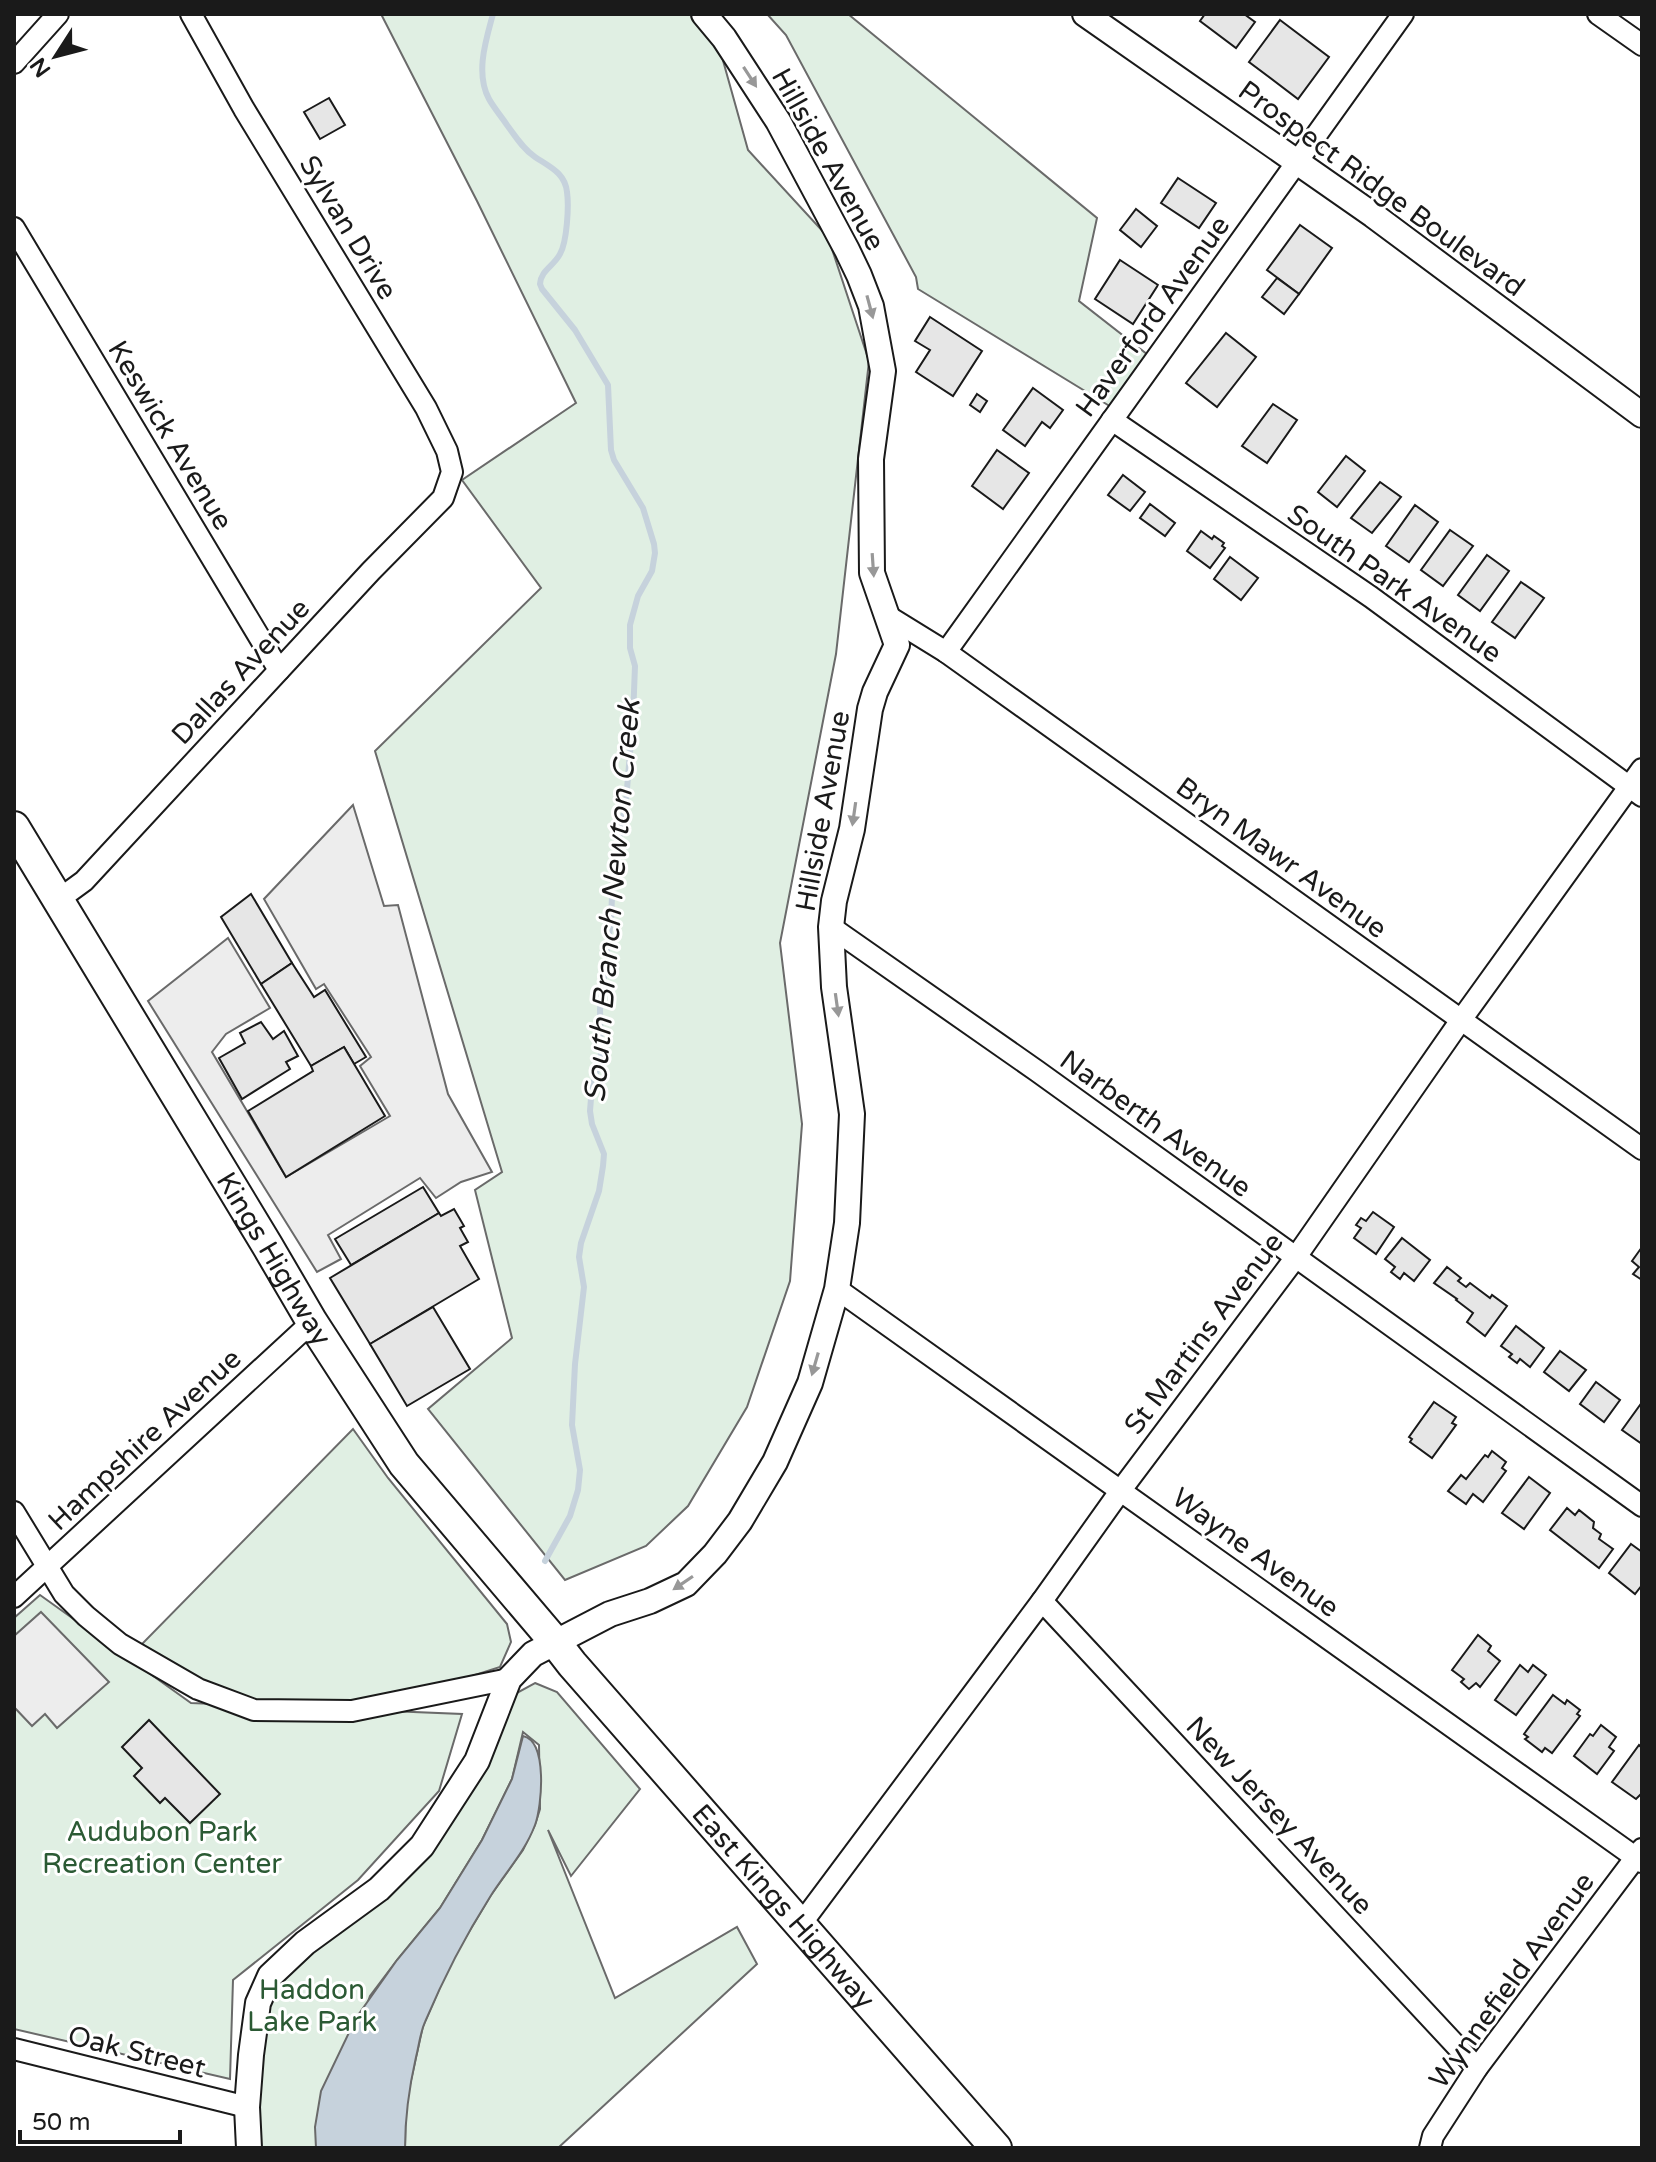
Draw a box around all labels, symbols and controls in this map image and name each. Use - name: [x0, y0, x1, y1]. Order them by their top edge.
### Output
- north arrow: [16, 16, 96, 96]
- text: N: [25, 52, 56, 82]
- street label: Hillside Avenue: [764, 62, 892, 257]
- one-way arrow: [742, 67, 757, 88]
- street label: Prospect Ridge Boulevard: [1232, 73, 1531, 304]
- street label: Sylvan Drive: [292, 149, 404, 306]
- street label: Haverford Avenue: [1068, 209, 1237, 424]
- one-way arrow: [864, 295, 877, 319]
- street label: Keswick Avenue: [100, 335, 240, 536]
- street label: South Park Avenue: [1281, 497, 1508, 670]
- one-way arrow: [867, 552, 880, 577]
- street label: Dallas Avenue: [164, 592, 317, 752]
- water label: South Branch Newton Creek: [576, 695, 649, 1104]
- street label: Hillside Avenue: [789, 708, 857, 914]
- street label: Bryn Mawr Avenue: [1169, 770, 1393, 946]
- one-way arrow: [847, 802, 860, 827]
- one-way arrow: [831, 993, 844, 1018]
- street label: Narberth Avenue: [1053, 1043, 1258, 1205]
- street label: Kings Highway: [209, 1166, 339, 1352]
- street label: St Martins Avenue: [1117, 1226, 1291, 1441]
- street label: Hampshire Avenue: [41, 1342, 248, 1538]
- one-way arrow: [809, 1351, 821, 1376]
- street label: Wayne Avenue: [1165, 1481, 1346, 1625]
- one-way arrow: [672, 1575, 694, 1591]
- street label: New Jersey Avenue: [1179, 1710, 1380, 1922]
- street label: East Kings Highway: [685, 1797, 882, 2016]
- park label: Audubon Park Recreation Center: [42, 1815, 282, 1881]
- street label: Wynnefield Avenue: [1422, 1866, 1602, 2095]
- park label: Haddon Lake Park: [247, 1973, 377, 2039]
- street label: Oak Street: [64, 2018, 209, 2086]
- scale bar: [20, 2094, 180, 2144]
- text: 50 m: [32, 2108, 90, 2137]

